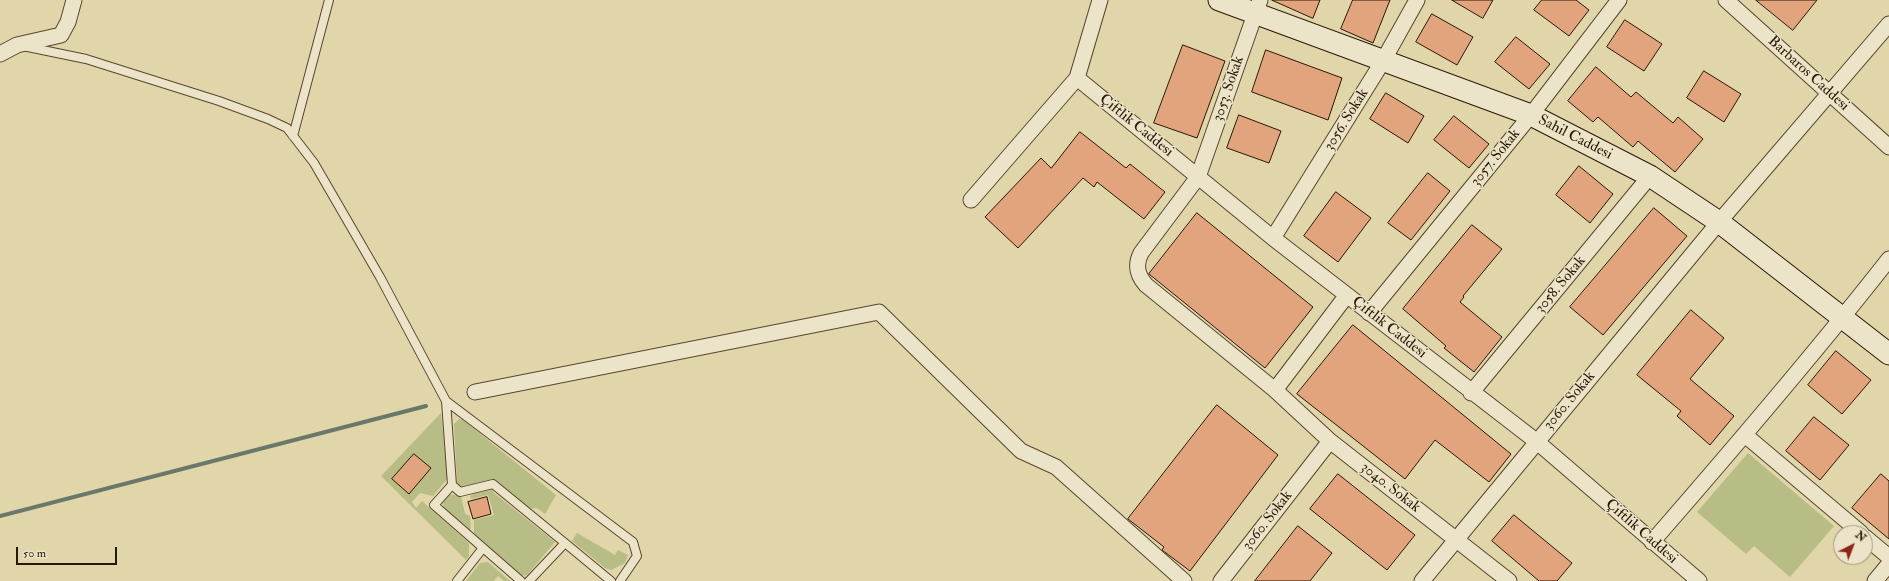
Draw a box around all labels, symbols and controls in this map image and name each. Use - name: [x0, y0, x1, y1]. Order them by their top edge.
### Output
- street label: Barbaros Caddesi: [1764, 33, 1852, 115]
- street label: 3053. Sokak: [1209, 54, 1249, 124]
- street label: 3056. Sokak: [1321, 86, 1373, 154]
- street label: Çiftlik Caddesi: [1095, 91, 1177, 161]
- street label: Sahil Caddesi: [1535, 112, 1615, 164]
- street label: 3057. Sokak: [1467, 126, 1525, 190]
- street label: 3058. Sokak: [1532, 253, 1590, 317]
- street label: Çiftlik Caddesi: [1348, 293, 1430, 363]
- street label: 3060. Sokak: [1540, 368, 1600, 434]
- street label: 3040. Sokak: [1356, 459, 1424, 517]
- street label: 3060. Sokak: [1239, 488, 1297, 554]
- street label: Çiftlik Caddesi: [1601, 496, 1681, 568]
- north arrow: [1833, 525, 1873, 565]
- text: N: [1853, 528, 1869, 545]
- scale bar: [18, 539, 119, 565]
- text: 50 m: [23, 546, 46, 561]

